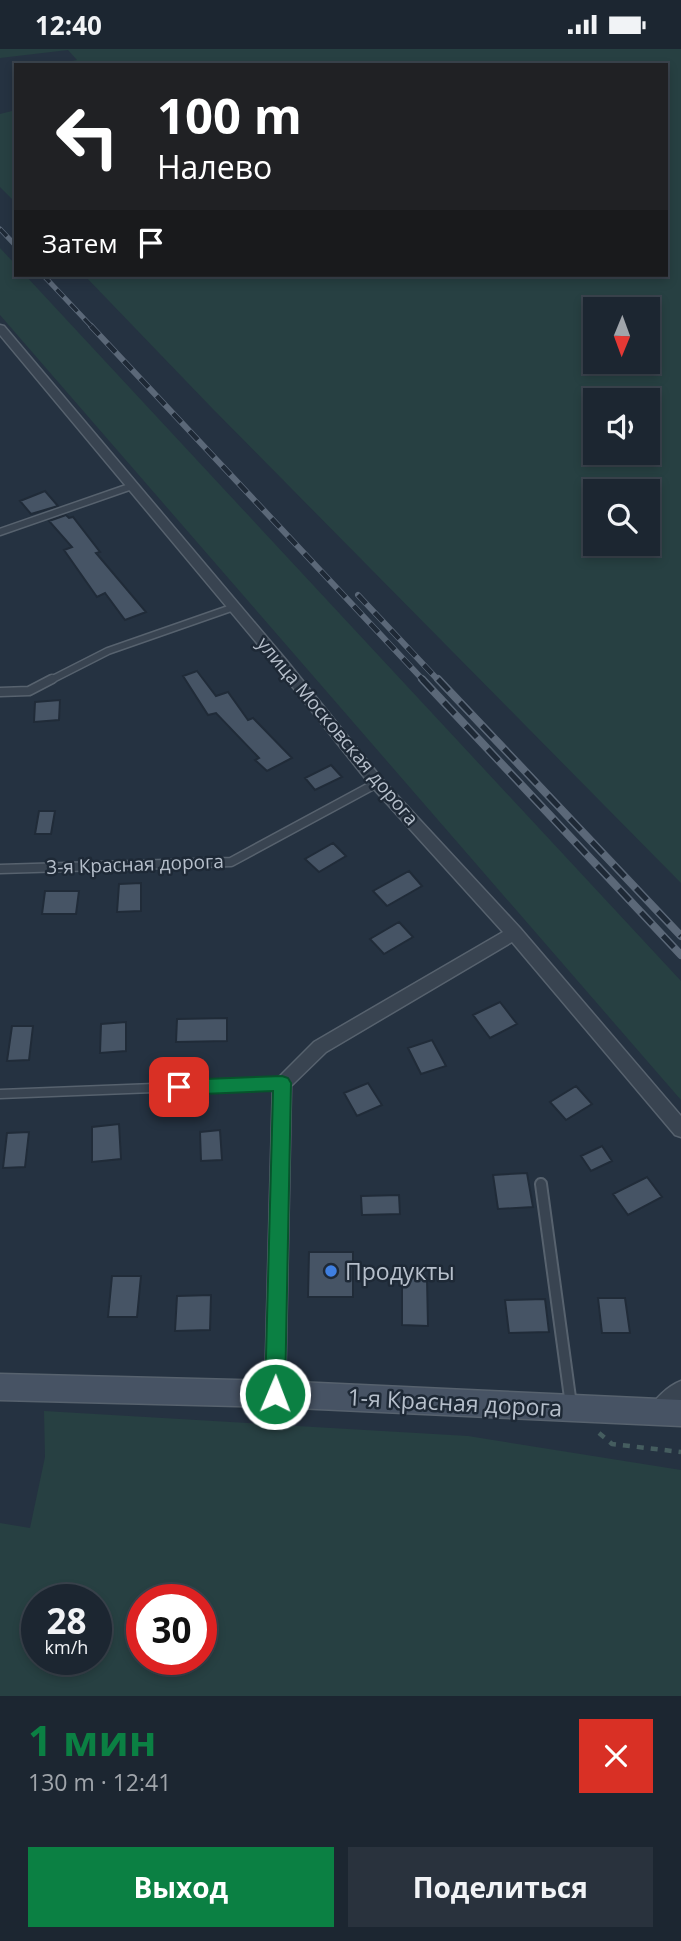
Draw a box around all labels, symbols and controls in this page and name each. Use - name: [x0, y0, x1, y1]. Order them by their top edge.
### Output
- text: 12:40: [35, 7, 102, 43]
- text: 100 m: [157, 82, 302, 148]
- icon: left: [42, 91, 133, 182]
- text: Налево: [157, 145, 272, 188]
- icon: arrive: [132, 224, 170, 262]
- text: Затем: [42, 225, 118, 261]
- north arrow: [583, 297, 660, 375]
- map controls: [583, 297, 660, 556]
- button: sound: [583, 388, 660, 465]
- button: search: [583, 479, 660, 556]
- street label: улица Московская дорога: [251, 631, 425, 831]
- street label: 3-я Красная дорога: [46, 848, 224, 880]
- pin: [149, 1057, 209, 1117]
- icon: arrive: [160, 1068, 198, 1106]
- place label: Продукты: [345, 1255, 455, 1287]
- marker: Продукты: [323, 1263, 339, 1279]
- position arrow: [238, 1357, 312, 1431]
- street label: 1-я Красная дорога: [347, 1380, 563, 1424]
- speed limit sign: 30: [126, 1584, 217, 1675]
- text: 28: [46, 1597, 87, 1644]
- text: km/h: [45, 1635, 88, 1659]
- text: 1 мин: [28, 1711, 156, 1768]
- button: close: [579, 1719, 653, 1793]
- text: 130 m · 12:41: [28, 1766, 171, 1798]
- button: Выход: [28, 1847, 334, 1927]
- button: Поделиться: [348, 1847, 653, 1927]

